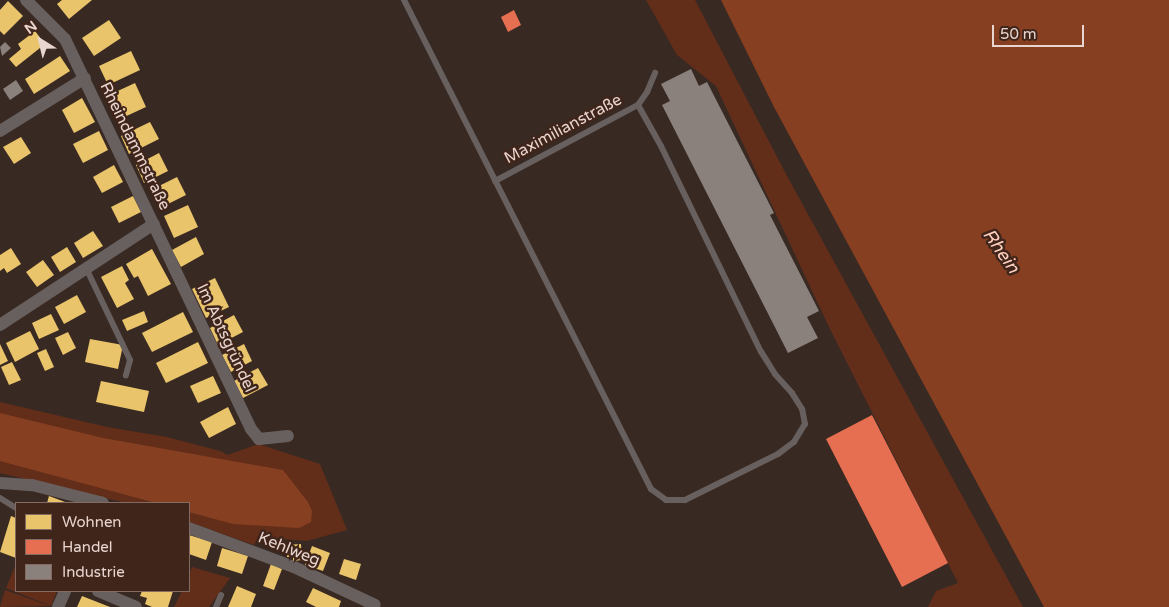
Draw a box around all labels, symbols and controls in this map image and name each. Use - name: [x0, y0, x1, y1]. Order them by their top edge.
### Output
- north arrow: [15, 15, 65, 65]
- scale bar: [994, 15, 1086, 47]
- text: N: [21, 17, 40, 38]
- text: 50 m: [1000, 25, 1037, 43]
- street label: Rheindammstraße: [96, 79, 174, 213]
- street label: Maximilianstraße: [501, 90, 625, 168]
- water label: Rhein: [978, 225, 1024, 277]
- street label: Im Abtsgründel: [192, 281, 260, 395]
- legend: [15, 502, 190, 592]
- text: Wohnen: [62, 513, 122, 531]
- street label: Kehlweg: [255, 528, 323, 570]
- text: Handel: [62, 538, 113, 556]
- text: Industrie: [62, 563, 125, 581]

